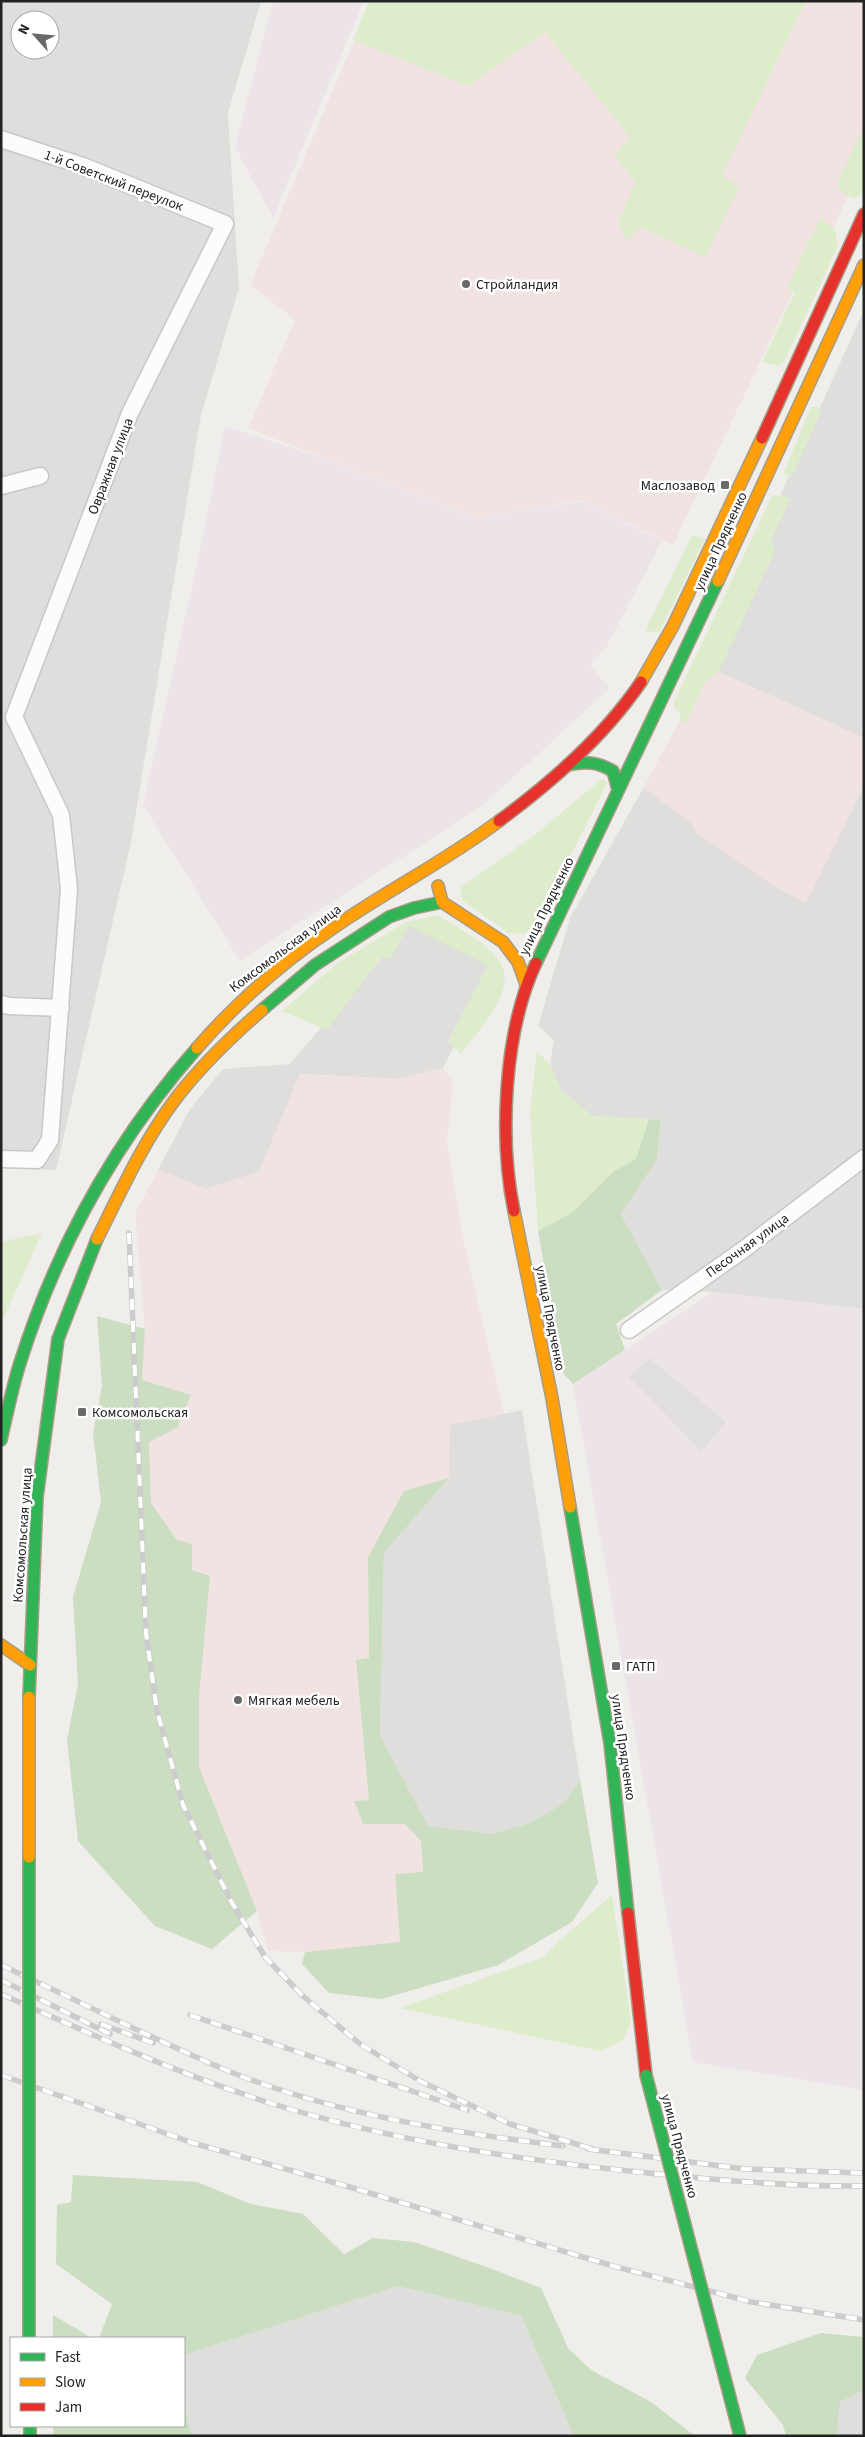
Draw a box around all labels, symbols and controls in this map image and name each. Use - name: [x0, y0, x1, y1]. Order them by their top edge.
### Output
- north arrow: [10, 10, 60, 60]
- text: N: [13, 21, 35, 38]
- street label: 1-й Советский переулок: [41, 145, 186, 217]
- place label: Стройландия: [476, 275, 558, 295]
- marker: Стройландия: [460, 278, 472, 290]
- street label: Овражная улица: [83, 415, 139, 518]
- place label: Маслозавод: [641, 476, 716, 496]
- marker: Маслозавод: [719, 479, 731, 491]
- street label: улица Прядченко: [689, 489, 753, 594]
- street label: улица Прядченко: [514, 854, 579, 959]
- street label: Комсомольская улица: [225, 900, 346, 998]
- street label: Песочная улица: [702, 1209, 793, 1283]
- street label: улица Прядченко: [530, 1264, 570, 1373]
- place label: Комсомольская: [92, 1403, 188, 1423]
- marker: Комсомольская: [76, 1406, 88, 1418]
- street label: Комсомольская улица: [8, 1467, 38, 1604]
- place label: ГАТП: [626, 1657, 656, 1677]
- marker: ГАТП: [610, 1660, 622, 1672]
- place label: Мягкая мебель: [248, 1691, 340, 1711]
- street label: улица Прядченко: [606, 1693, 640, 1802]
- marker: Мягкая мебель: [232, 1694, 244, 1706]
- street label: улица Прядченко: [656, 2092, 703, 2201]
- legend: [10, 2337, 185, 2427]
- text: Fast: [55, 2347, 81, 2368]
- text: Slow: [55, 2372, 86, 2393]
- text: Jam: [55, 2397, 82, 2418]

